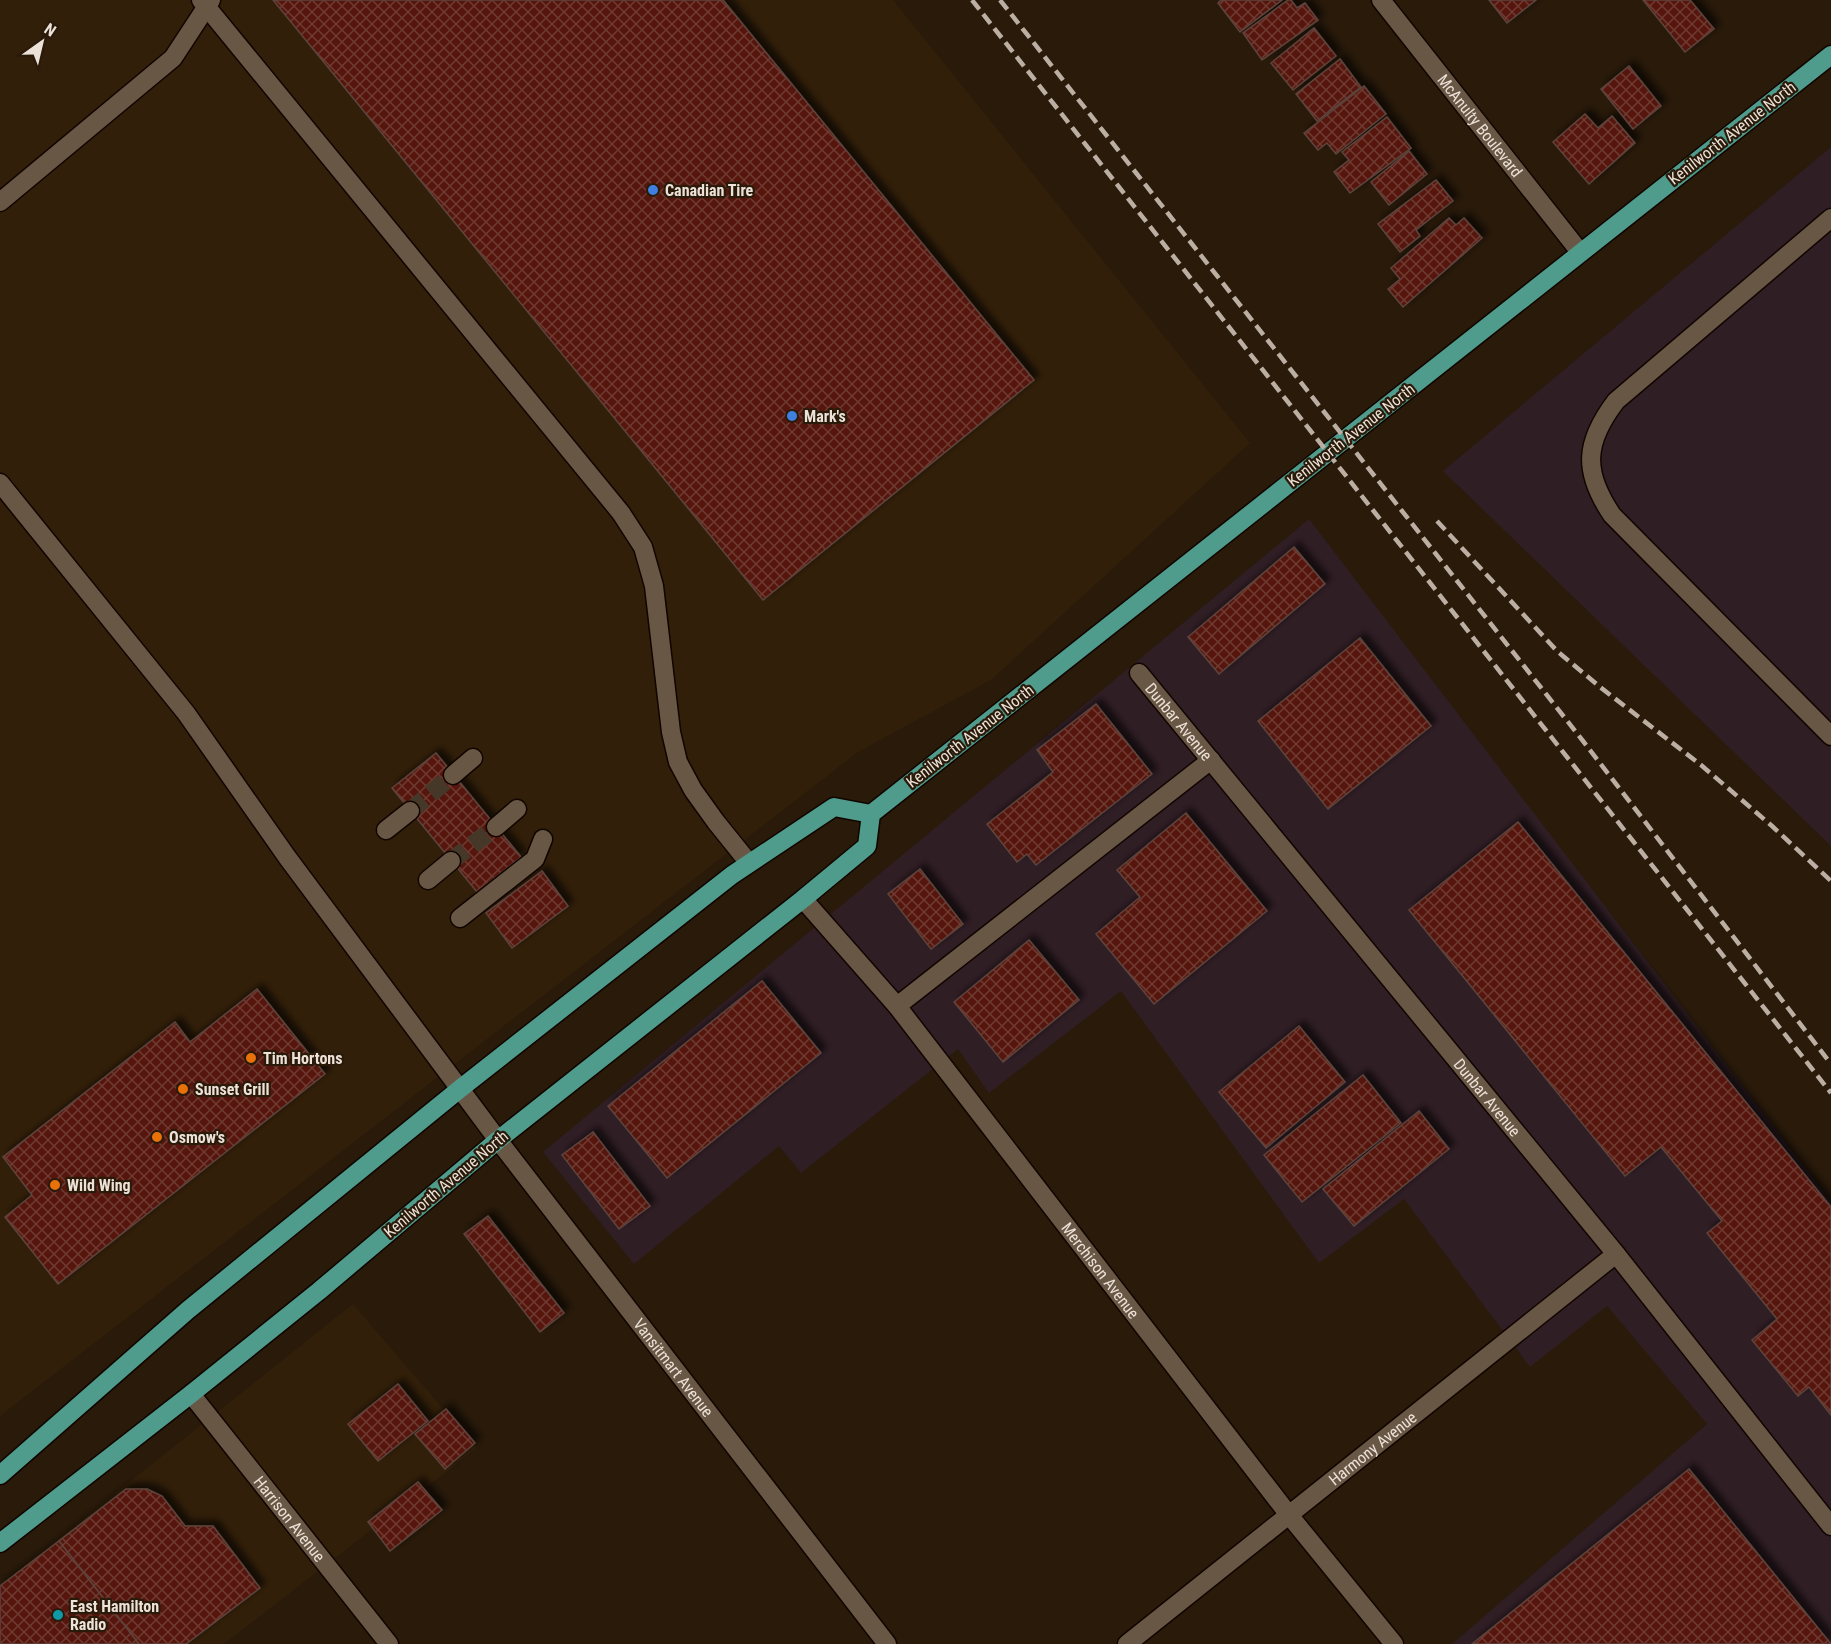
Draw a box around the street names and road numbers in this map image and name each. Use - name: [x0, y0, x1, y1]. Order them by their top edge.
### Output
- street label: McAnulty Boulevard: [1434, 70, 1527, 181]
- street label: Kenilworth Avenue North: [1665, 77, 1799, 189]
- street label: Kenilworth Avenue North: [1284, 379, 1418, 491]
- street label: Dunbar Avenue: [1142, 679, 1216, 764]
- street label: Kenilworth Avenue North: [903, 680, 1037, 792]
- street label: Dunbar Avenue: [1450, 1055, 1525, 1140]
- street label: Kenilworth Avenue North: [380, 1126, 512, 1242]
- street label: Merchison Avenue: [1058, 1219, 1143, 1322]
- street label: Vansitmart Avenue: [630, 1314, 717, 1420]
- street label: Harmony Avenue: [1325, 1408, 1420, 1489]
- street label: Harrison Avenue: [250, 1472, 329, 1565]

